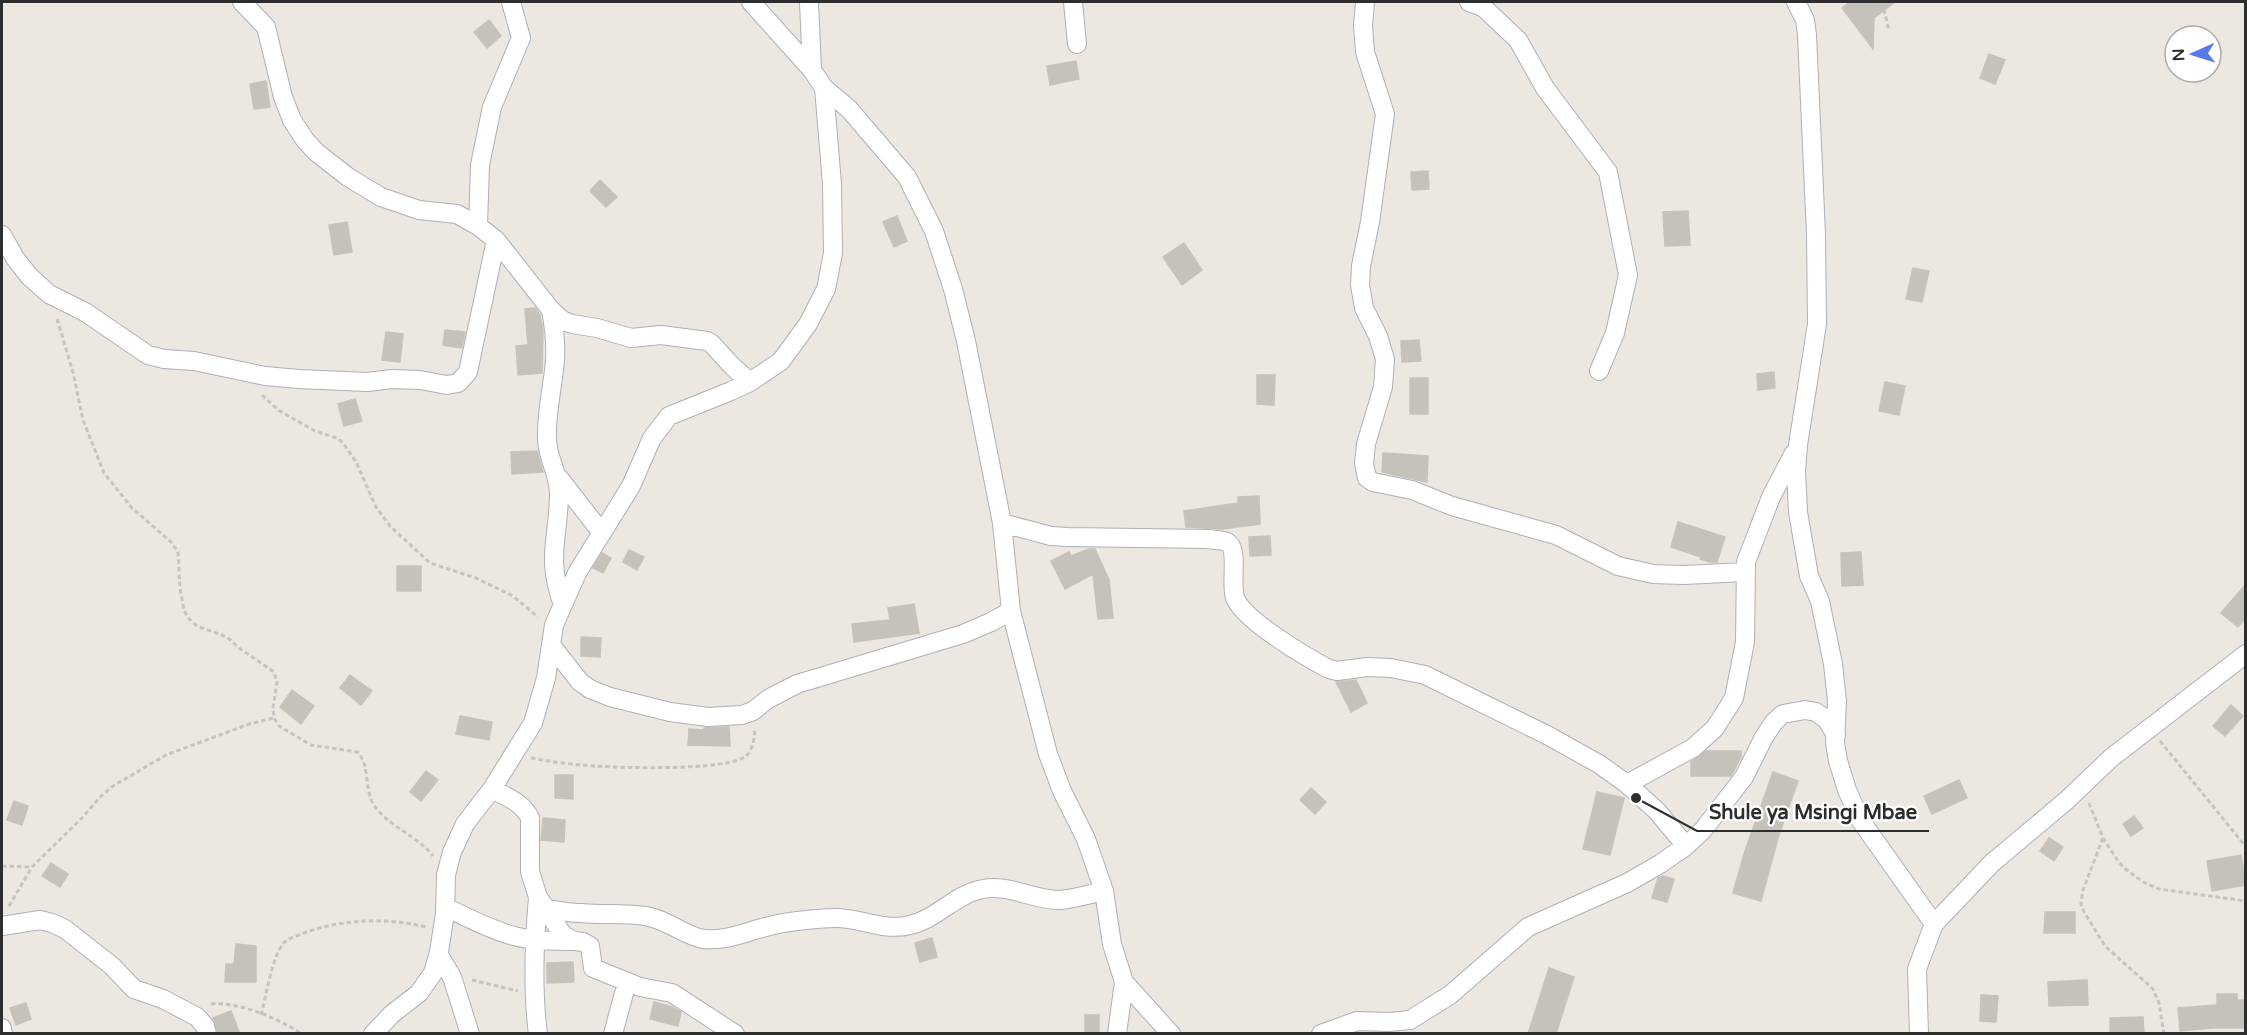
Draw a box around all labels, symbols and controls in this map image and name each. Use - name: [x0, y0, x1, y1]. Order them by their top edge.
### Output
- north arrow: [2163, 24, 2223, 84]
- text: N: [2169, 48, 2189, 62]
- callout: Shule ya Msingi Mbae: [1697, 793, 1929, 831]
- text: Shule ya Msingi Mbae: [1709, 801, 1917, 825]

